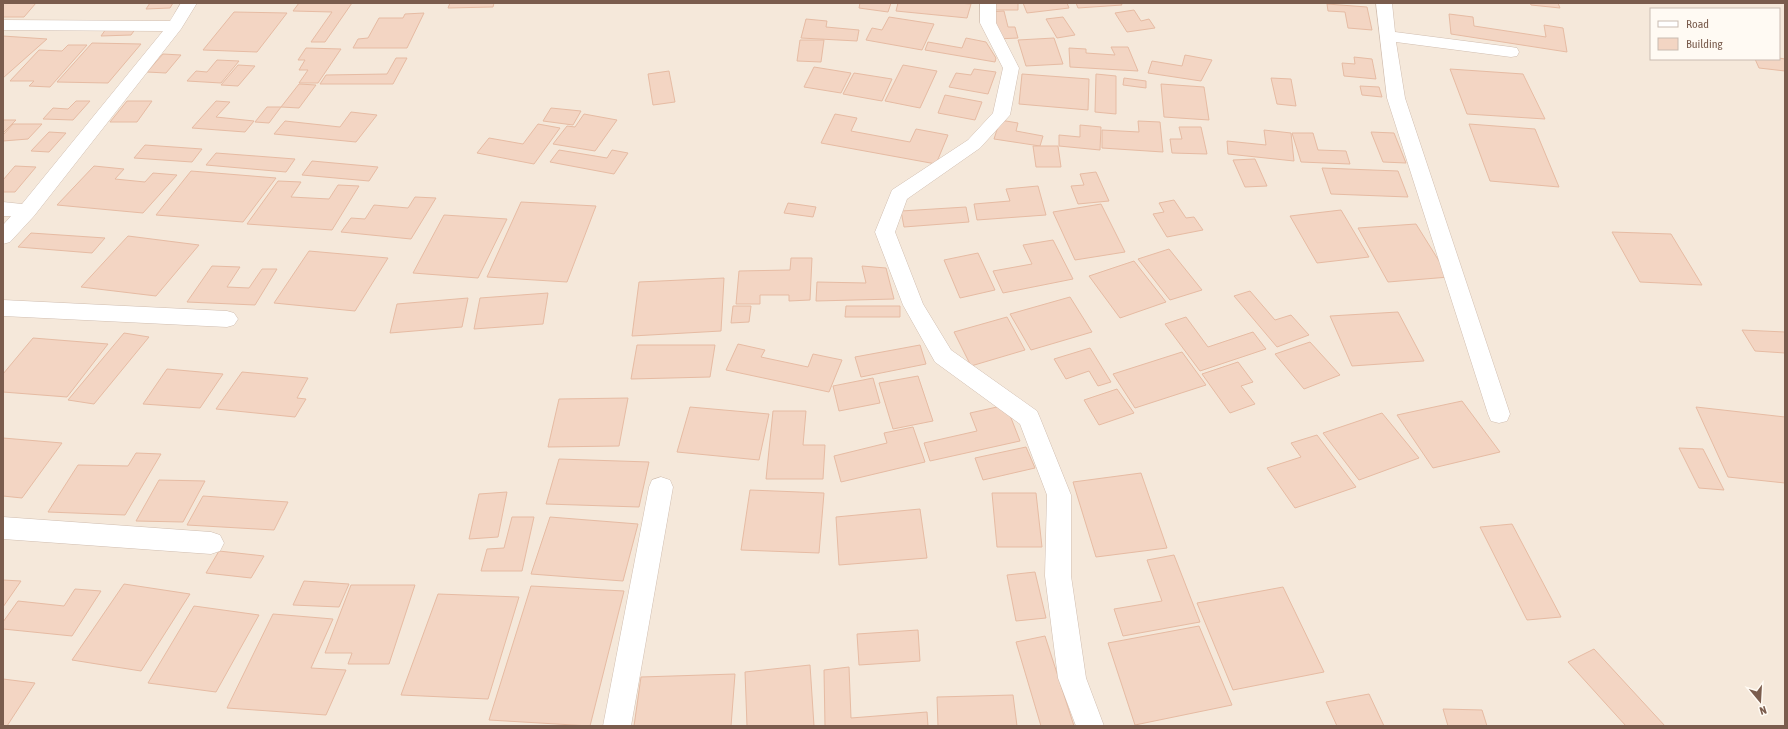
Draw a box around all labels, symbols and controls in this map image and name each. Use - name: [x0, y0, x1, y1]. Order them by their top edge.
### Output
- legend: [1650, 8, 1780, 60]
- text: Road: [1686, 17, 1709, 31]
- text: Building: [1686, 37, 1724, 51]
- north arrow: [1740, 681, 1780, 721]
- text: N: [1758, 704, 1768, 717]

